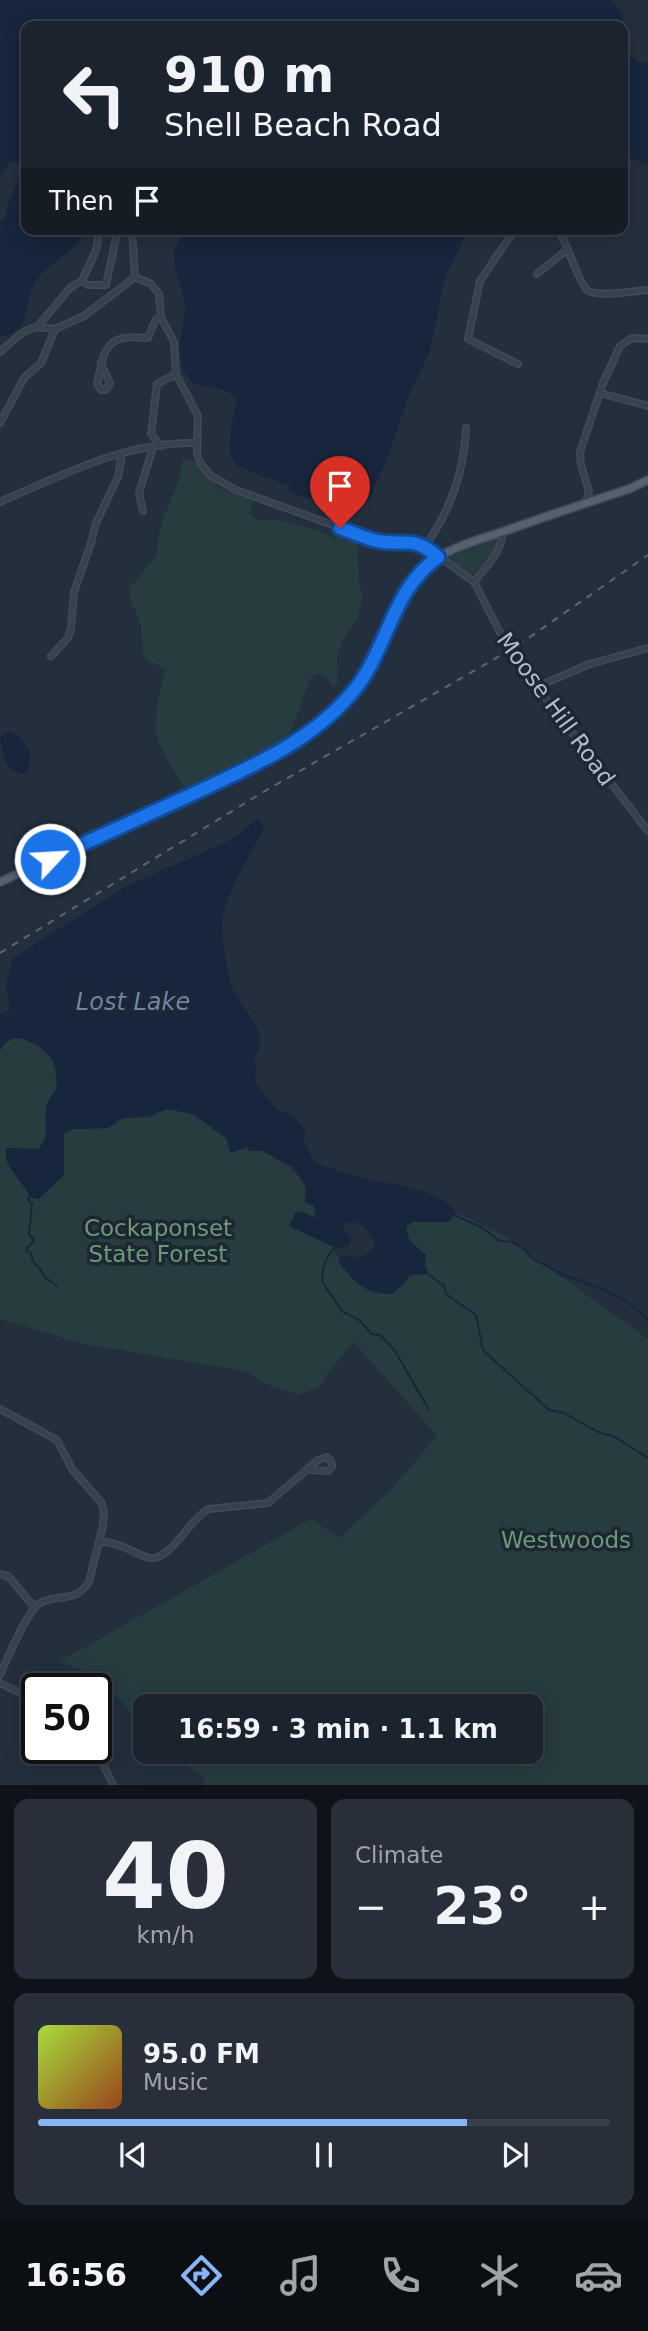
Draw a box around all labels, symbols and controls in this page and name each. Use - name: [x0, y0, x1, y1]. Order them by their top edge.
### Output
- text: 910 m: [164, 47, 334, 104]
- icon: left: [49, 49, 140, 140]
- text: Shell Beach Road: [164, 106, 442, 144]
- icon: arrive: [128, 182, 166, 220]
- text: Then: [49, 186, 114, 216]
- pin: [310, 456, 370, 528]
- icon: arrive: [321, 467, 359, 505]
- street label: Moose Hill Road: [492, 627, 620, 791]
- position arrow: [13, 822, 87, 896]
- water label: Lost Lake: [76, 988, 190, 1016]
- park label: Cockaponset State Forest: [84, 1215, 232, 1267]
- park label: Westwoods: [501, 1527, 631, 1553]
- speed limit sign: 50: [21, 1673, 112, 1764]
- text: 16:59 · 3 min · 1.1 km: [178, 1714, 498, 1744]
- text: 40: [102, 1824, 229, 1929]
- text: Climate: [355, 1842, 444, 1868]
- text: 23°: [433, 1876, 532, 1936]
- text: −: [355, 1885, 387, 1929]
- text: +: [578, 1885, 610, 1929]
- text: km/h: [136, 1922, 195, 1948]
- text: 95.0 FM: [143, 2039, 260, 2069]
- text: Music: [143, 2069, 208, 2095]
- icon: previous: [114, 2136, 152, 2174]
- icon: pause: [305, 2136, 343, 2174]
- icon: next: [496, 2136, 534, 2174]
- icon: directions: [177, 2251, 226, 2300]
- icon: music: [276, 2251, 325, 2300]
- icon: phone: [376, 2251, 425, 2300]
- icon: climate: [475, 2251, 524, 2300]
- icon: car: [574, 2251, 623, 2300]
- text: 16:56: [25, 2256, 127, 2294]

